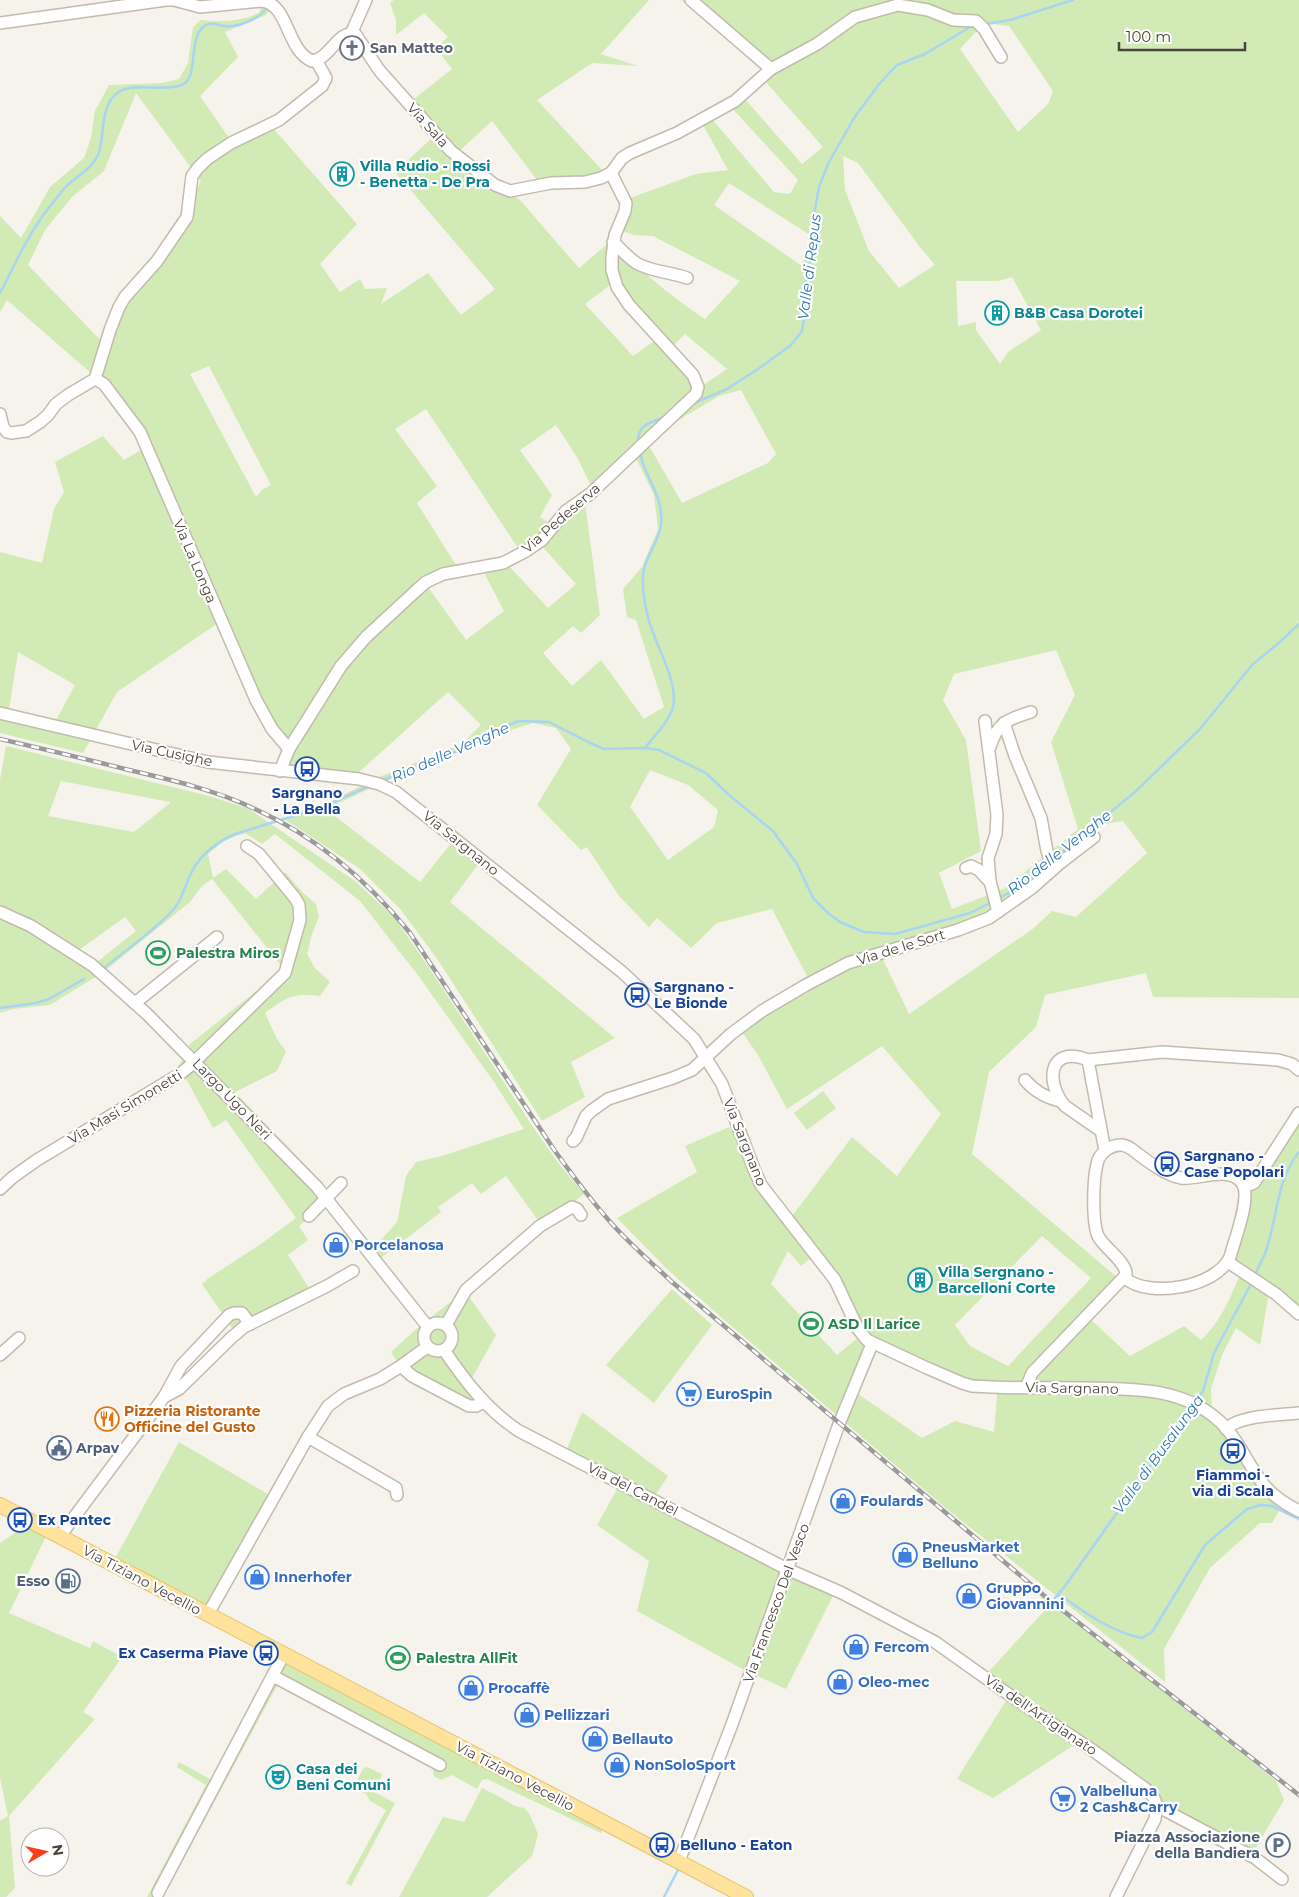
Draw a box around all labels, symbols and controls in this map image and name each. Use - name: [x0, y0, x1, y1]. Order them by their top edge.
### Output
- scale bar: [1119, 20, 1245, 52]
- text: 100 m: [1126, 27, 1171, 46]
- church icon: San Matteo: [339, 35, 365, 61]
- place label: San Matteo: [370, 39, 453, 57]
- street label: Via Sala: [403, 99, 453, 151]
- place label: Villa Rudio - Rossi - Benetta - De Pra: [359, 157, 490, 191]
- building icon: Villa Rudio - Rossi - Benetta - De Pra: [329, 161, 355, 187]
- water label: Valle di Repus: [793, 212, 825, 321]
- building icon: B&B Casa Dorotei: [984, 300, 1010, 326]
- place label: B&B Casa Dorotei: [1014, 304, 1143, 322]
- street label: Via Pedeserva: [518, 479, 604, 557]
- street label: Via La Longa: [169, 516, 221, 606]
- water label: Rio delle Venghe: [388, 718, 512, 786]
- street label: Via Cusighe: [130, 736, 214, 770]
- bus stop icon: Sargnano - La Bella: [294, 756, 320, 782]
- place label: Sargnano - La Bella: [272, 784, 342, 818]
- water label: Rio delle Venghe: [1003, 805, 1115, 899]
- street label: Via Sargnano: [419, 807, 503, 879]
- street label: Via de le Sort: [855, 925, 948, 969]
- sports icon: Palestra Miros: [145, 940, 171, 966]
- place label: Palestra Miros: [176, 944, 280, 962]
- place label: Sargnano - Le Bionde: [654, 978, 734, 1012]
- bus stop icon: Sargnano - Le Bionde: [624, 982, 650, 1008]
- street label: Largo Ugo Neri: [189, 1055, 275, 1143]
- street label: Via Masi Simonetti: [65, 1066, 185, 1148]
- street label: Via Sargnano: [719, 1095, 771, 1189]
- place label: Sargnano - Case Popolari: [1184, 1147, 1284, 1181]
- bus stop icon: Sargnano - Case Popolari: [1154, 1151, 1180, 1177]
- shop icon: Porcelanosa: [323, 1232, 349, 1258]
- place label: Porcelanosa: [354, 1236, 444, 1254]
- place label: Villa Sergnano - Barcelloni Corte: [937, 1263, 1056, 1297]
- building icon: Villa Sergnano - Barcelloni Corte: [907, 1267, 933, 1293]
- sports icon: ASD Il Larice: [798, 1311, 824, 1337]
- place label: ASD Il Larice: [827, 1315, 920, 1333]
- street label: Via Sargnano: [1025, 1378, 1119, 1398]
- supermarket icon: EuroSpin: [676, 1381, 702, 1407]
- place label: EuroSpin: [706, 1385, 773, 1403]
- water label: Valle di Busalunga: [1108, 1391, 1208, 1517]
- place label: Pizzeria Ristorante Officine del Gusto: [124, 1402, 261, 1436]
- restaurant icon: Pizzeria Ristorante Officine del Gusto: [94, 1406, 120, 1432]
- public building icon: Arpav: [46, 1435, 72, 1461]
- bus stop icon: Fiammoi - via di Scala: [1220, 1438, 1246, 1464]
- place label: Arpav: [75, 1439, 120, 1457]
- street label: Via del Candel: [584, 1458, 682, 1520]
- place label: Fiammoi - via di Scala: [1191, 1466, 1274, 1500]
- shop icon: Foulards: [830, 1488, 856, 1514]
- place label: Foulards: [860, 1492, 924, 1510]
- bus stop icon: Ex Pantec: [7, 1507, 33, 1533]
- place label: Ex Pantec: [38, 1511, 112, 1529]
- street label: Via Francesco Del Vesco: [739, 1521, 813, 1685]
- place label: PneusMarket Belluno: [922, 1538, 1019, 1572]
- street label: Via Tiziano Vecellio: [80, 1541, 205, 1619]
- shop icon: PneusMarket Belluno: [892, 1542, 918, 1568]
- shop icon: Innerhofer: [244, 1564, 270, 1590]
- fuel station icon: Esso: [55, 1568, 81, 1594]
- place label: Innerhofer: [274, 1568, 352, 1586]
- place label: Esso: [17, 1572, 50, 1590]
- place label: Gruppo Giovannini: [986, 1579, 1064, 1613]
- shop icon: Gruppo Giovannini: [956, 1583, 982, 1609]
- shop icon: Fercom: [843, 1634, 869, 1660]
- place label: Fercom: [874, 1638, 930, 1656]
- bus stop icon: Ex Caserma Piave: [253, 1640, 279, 1666]
- place label: Ex Caserma Piave: [118, 1644, 248, 1662]
- sports icon: Palestra AllFit: [385, 1645, 411, 1671]
- place label: Palestra AllFit: [416, 1649, 518, 1667]
- shop icon: Oleo-mec: [827, 1669, 853, 1695]
- street label: Via dell'Artigianato: [981, 1671, 1101, 1759]
- place label: Oleo-mec: [858, 1673, 930, 1691]
- shop icon: Procaffè: [458, 1675, 484, 1701]
- place label: Procaffè: [488, 1679, 550, 1697]
- shop icon: Pellizzari: [514, 1702, 540, 1728]
- place label: Pellizzari: [544, 1706, 610, 1724]
- shop icon: Bellauto: [582, 1726, 608, 1752]
- place label: Bellauto: [612, 1730, 673, 1748]
- street label: Via Tiziano Vecellio: [453, 1737, 578, 1815]
- shop icon: NonSoloSport: [604, 1752, 630, 1778]
- place label: NonSoloSport: [634, 1756, 736, 1774]
- place label: Casa dei Beni Comuni: [296, 1760, 391, 1794]
- theatre icon: Casa dei Beni Comuni: [265, 1764, 291, 1790]
- place label: Valbelluna 2 Cash&Carry: [1079, 1782, 1178, 1816]
- supermarket icon: Valbelluna 2 Cash&Carry: [1050, 1786, 1076, 1812]
- north arrow: [20, 1827, 70, 1877]
- place label: Piazza Associazione della Bandiera: [1114, 1828, 1260, 1862]
- bus stop icon: Belluno - Eaton: [649, 1832, 675, 1858]
- parking icon: Piazza Associazione della Bandiera: [1265, 1832, 1291, 1858]
- place label: Belluno - Eaton: [680, 1836, 793, 1854]
- text: N: [48, 1843, 68, 1857]

